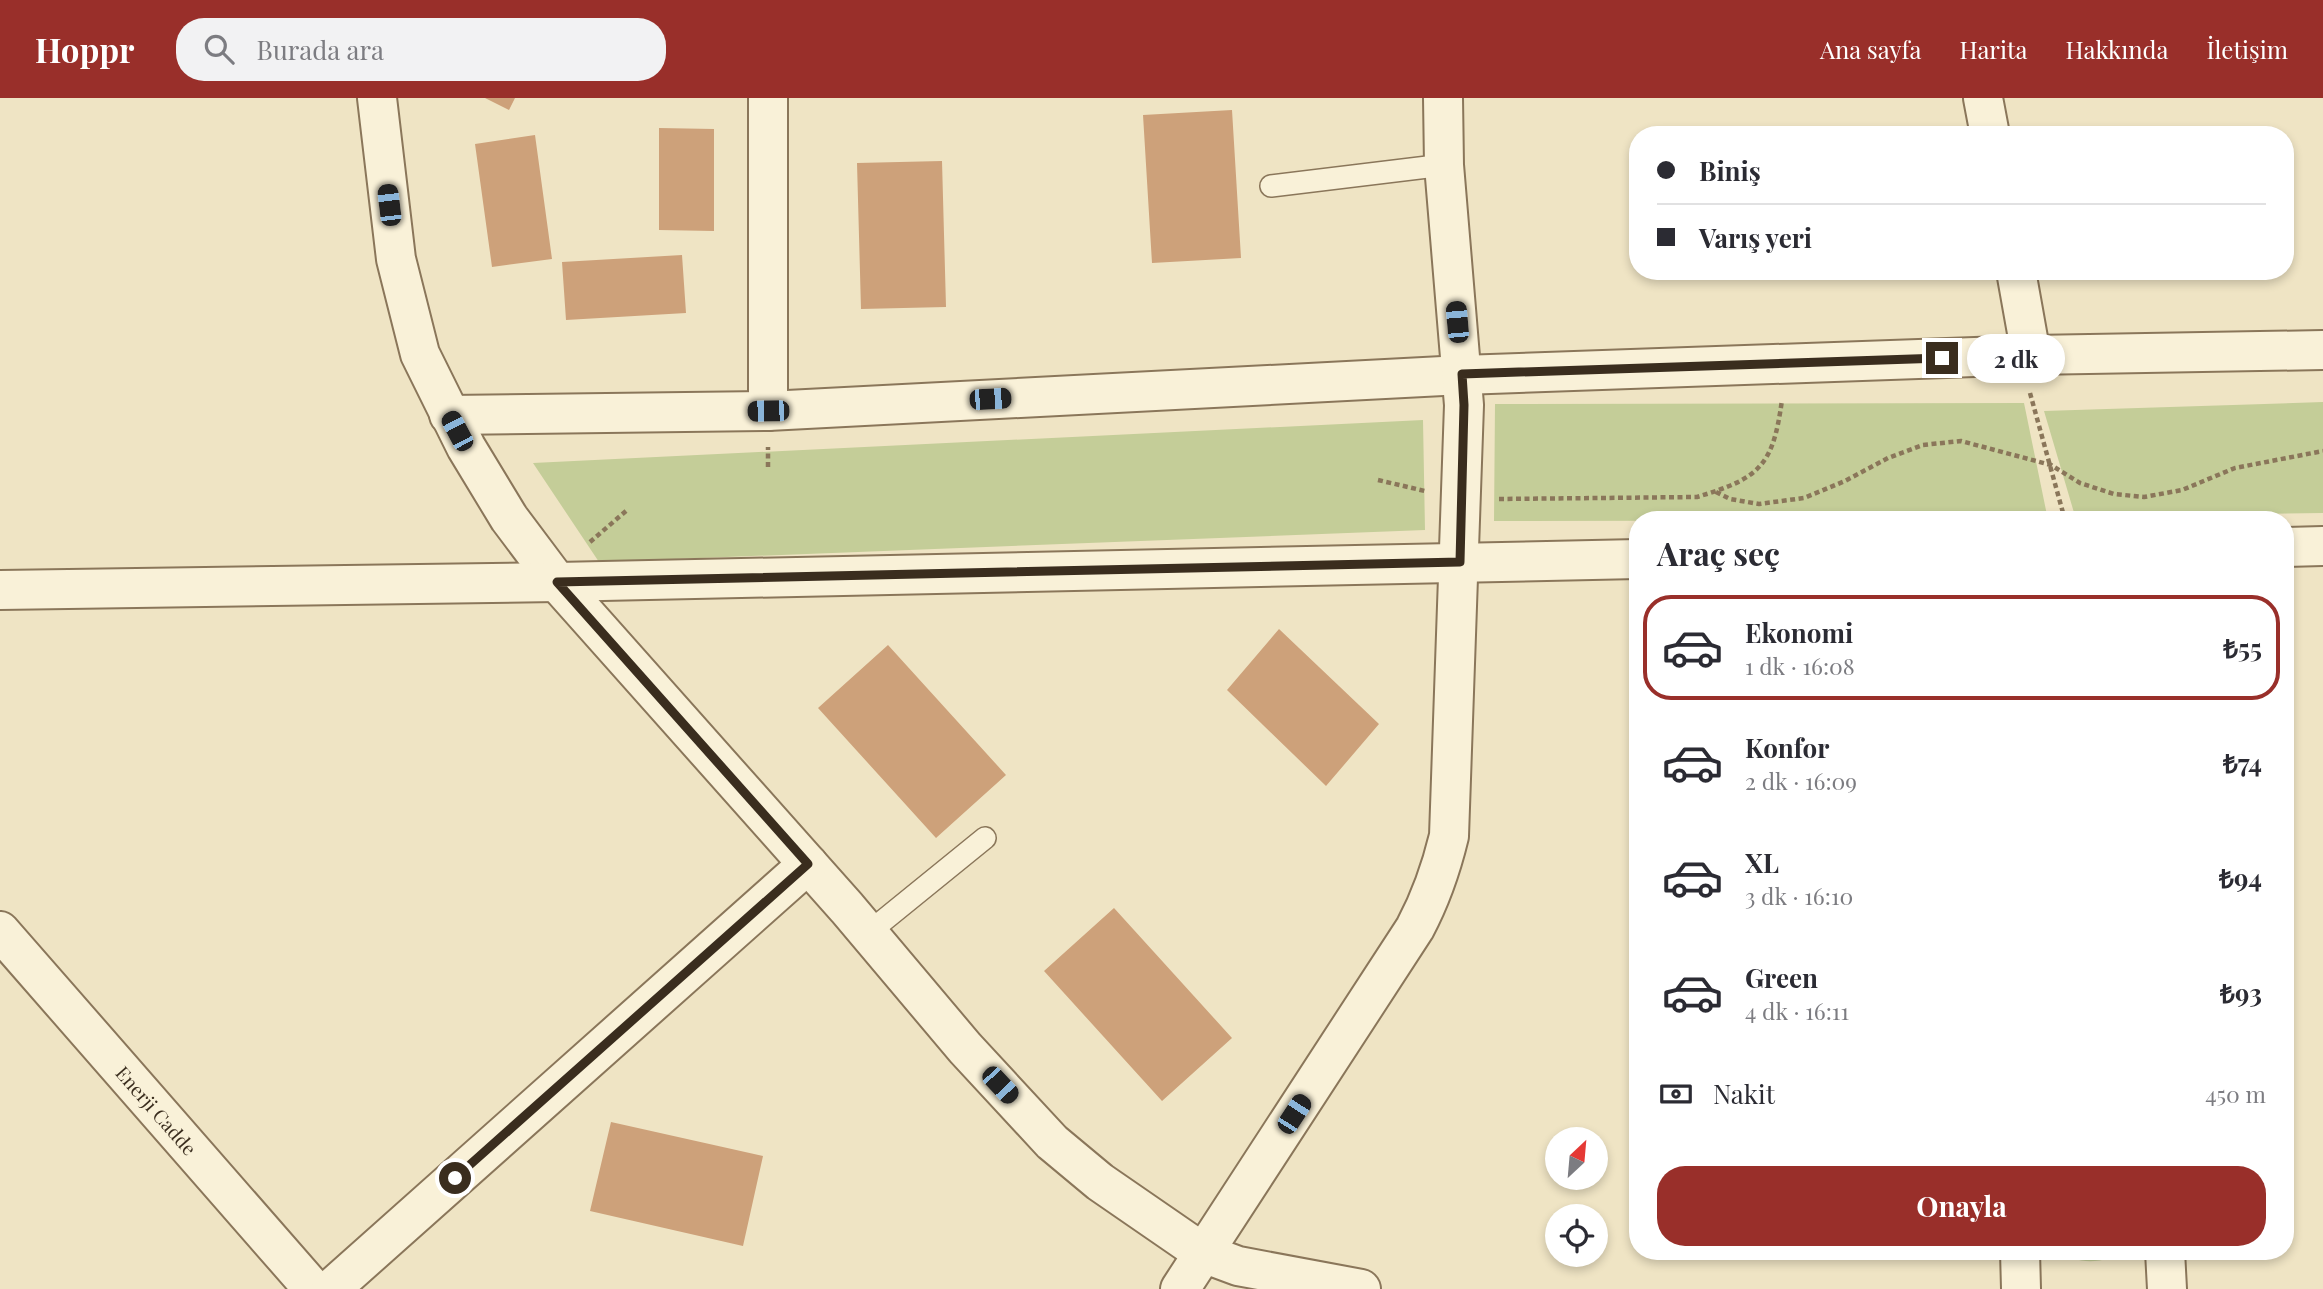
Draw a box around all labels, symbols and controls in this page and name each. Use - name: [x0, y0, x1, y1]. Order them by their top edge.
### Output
- search box: [176, 18, 666, 81]
- text: Hoppr: [35, 27, 134, 71]
- icon: search: [200, 30, 238, 68]
- text: Burada ara: [256, 32, 384, 67]
- text: Ana sayfa: [1820, 33, 1921, 65]
- text: Harita: [1959, 33, 2028, 65]
- text: Hakkında: [2066, 33, 2168, 65]
- text: İletişim: [2206, 33, 2288, 65]
- text: Biniş: [1699, 153, 1761, 188]
- car: [377, 183, 402, 227]
- text: Varış yeri: [1699, 220, 1812, 255]
- car: [1445, 300, 1470, 344]
- callout: 2 dk: [1966, 334, 2064, 382]
- route end: [1926, 342, 1958, 374]
- text: 2 dk: [1994, 343, 2038, 374]
- car: [969, 387, 1012, 411]
- car: [747, 400, 790, 422]
- car: [438, 408, 477, 454]
- text: Araç seç: [1657, 531, 1780, 574]
- text: Ekonomi: [1745, 615, 1853, 650]
- icon: car: [1661, 616, 1724, 679]
- text: ₺55: [2223, 630, 2262, 665]
- text: 1 dk · 16:08: [1745, 650, 1855, 681]
- text: Konfor: [1745, 730, 1829, 765]
- icon: car: [1661, 731, 1724, 794]
- text: ₺74: [2223, 745, 2262, 780]
- text: 2 dk · 16:09: [1745, 765, 1857, 796]
- text: XL: [1745, 845, 1779, 880]
- icon: car: [1661, 846, 1724, 909]
- text: ₺94: [2219, 860, 2262, 895]
- text: 3 dk · 16:10: [1745, 880, 1853, 911]
- text: Green: [1745, 960, 1818, 995]
- icon: car: [1661, 961, 1724, 1024]
- text: ₺93: [2220, 975, 2262, 1010]
- text: 4 dk · 16:11: [1745, 995, 1849, 1026]
- street label: Enerji Cadde: [110, 1060, 203, 1160]
- car: [978, 1062, 1023, 1108]
- icon: cash: [1657, 1075, 1695, 1113]
- text: Nakit: [1713, 1076, 1775, 1111]
- text: 450 m: [2205, 1078, 2266, 1109]
- car: [1274, 1091, 1315, 1137]
- north arrow: [1545, 1127, 1608, 1190]
- map controls: [1545, 1127, 1608, 1267]
- route start: [439, 1162, 471, 1194]
- button: Onayla: [1657, 1166, 2266, 1246]
- button: locate: [1545, 1204, 1608, 1267]

